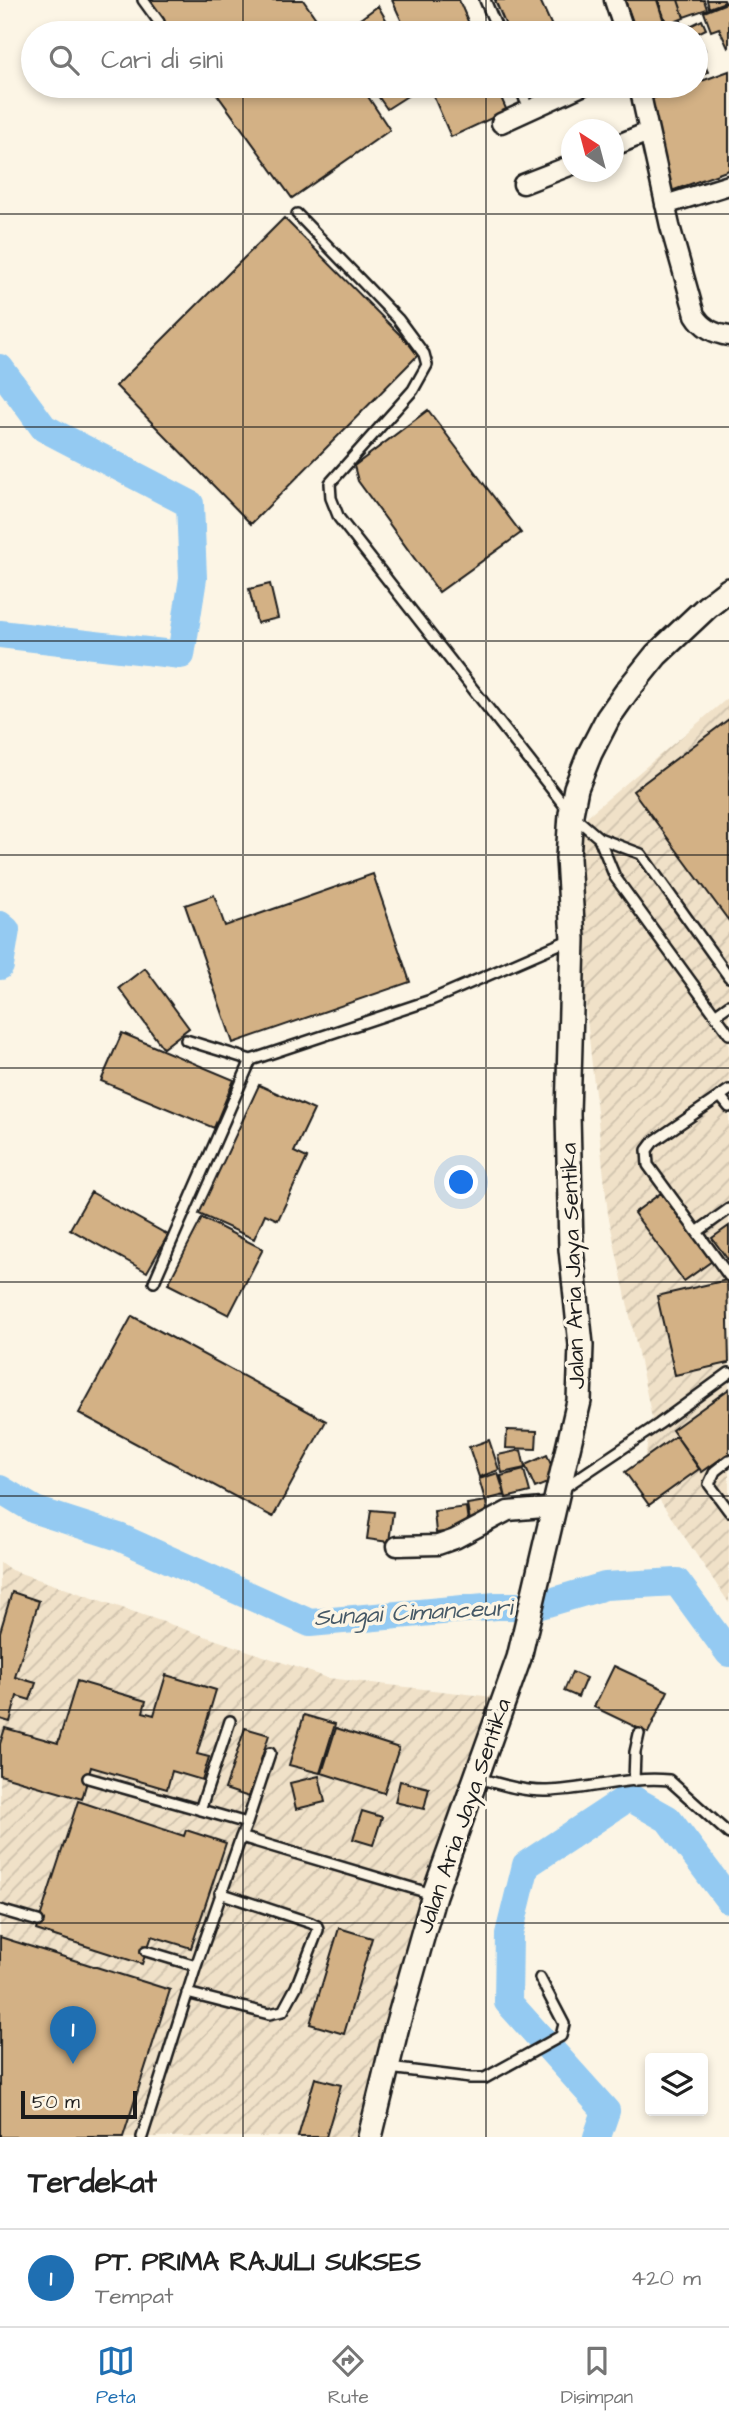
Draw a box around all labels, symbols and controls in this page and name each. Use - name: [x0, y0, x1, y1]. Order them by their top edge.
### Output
- search box: [21, 21, 708, 98]
- icon: search: [45, 41, 83, 79]
- text: Cari di sini: [101, 42, 223, 78]
- north arrow: [561, 119, 624, 182]
- street label: Jalan Aria Jaya Sentika: [553, 1142, 594, 1390]
- your location: [444, 1165, 478, 1199]
- water label: Sungai Cimanceuri: [313, 1591, 516, 1636]
- street label: Jalan Aria Jaya Sentika: [409, 1694, 520, 1938]
- pin: 1: [50, 2006, 96, 2064]
- map controls: [645, 2053, 708, 2116]
- button: layers: [645, 2053, 708, 2116]
- scale bar: [21, 2088, 136, 2120]
- text: 50 m: [32, 2089, 80, 2116]
- text: Terdekat: [28, 2162, 157, 2204]
- text: PT. PRIMA RAJULI SUKSES: [95, 2244, 421, 2280]
- text: 1: [50, 2262, 52, 2294]
- text: 420 m: [631, 2262, 701, 2294]
- text: Tempat: [95, 2280, 173, 2312]
- tab: Peta: [96, 2342, 136, 2411]
- tab: Rute: [328, 2342, 369, 2411]
- tab: Disimpan: [561, 2342, 633, 2411]

